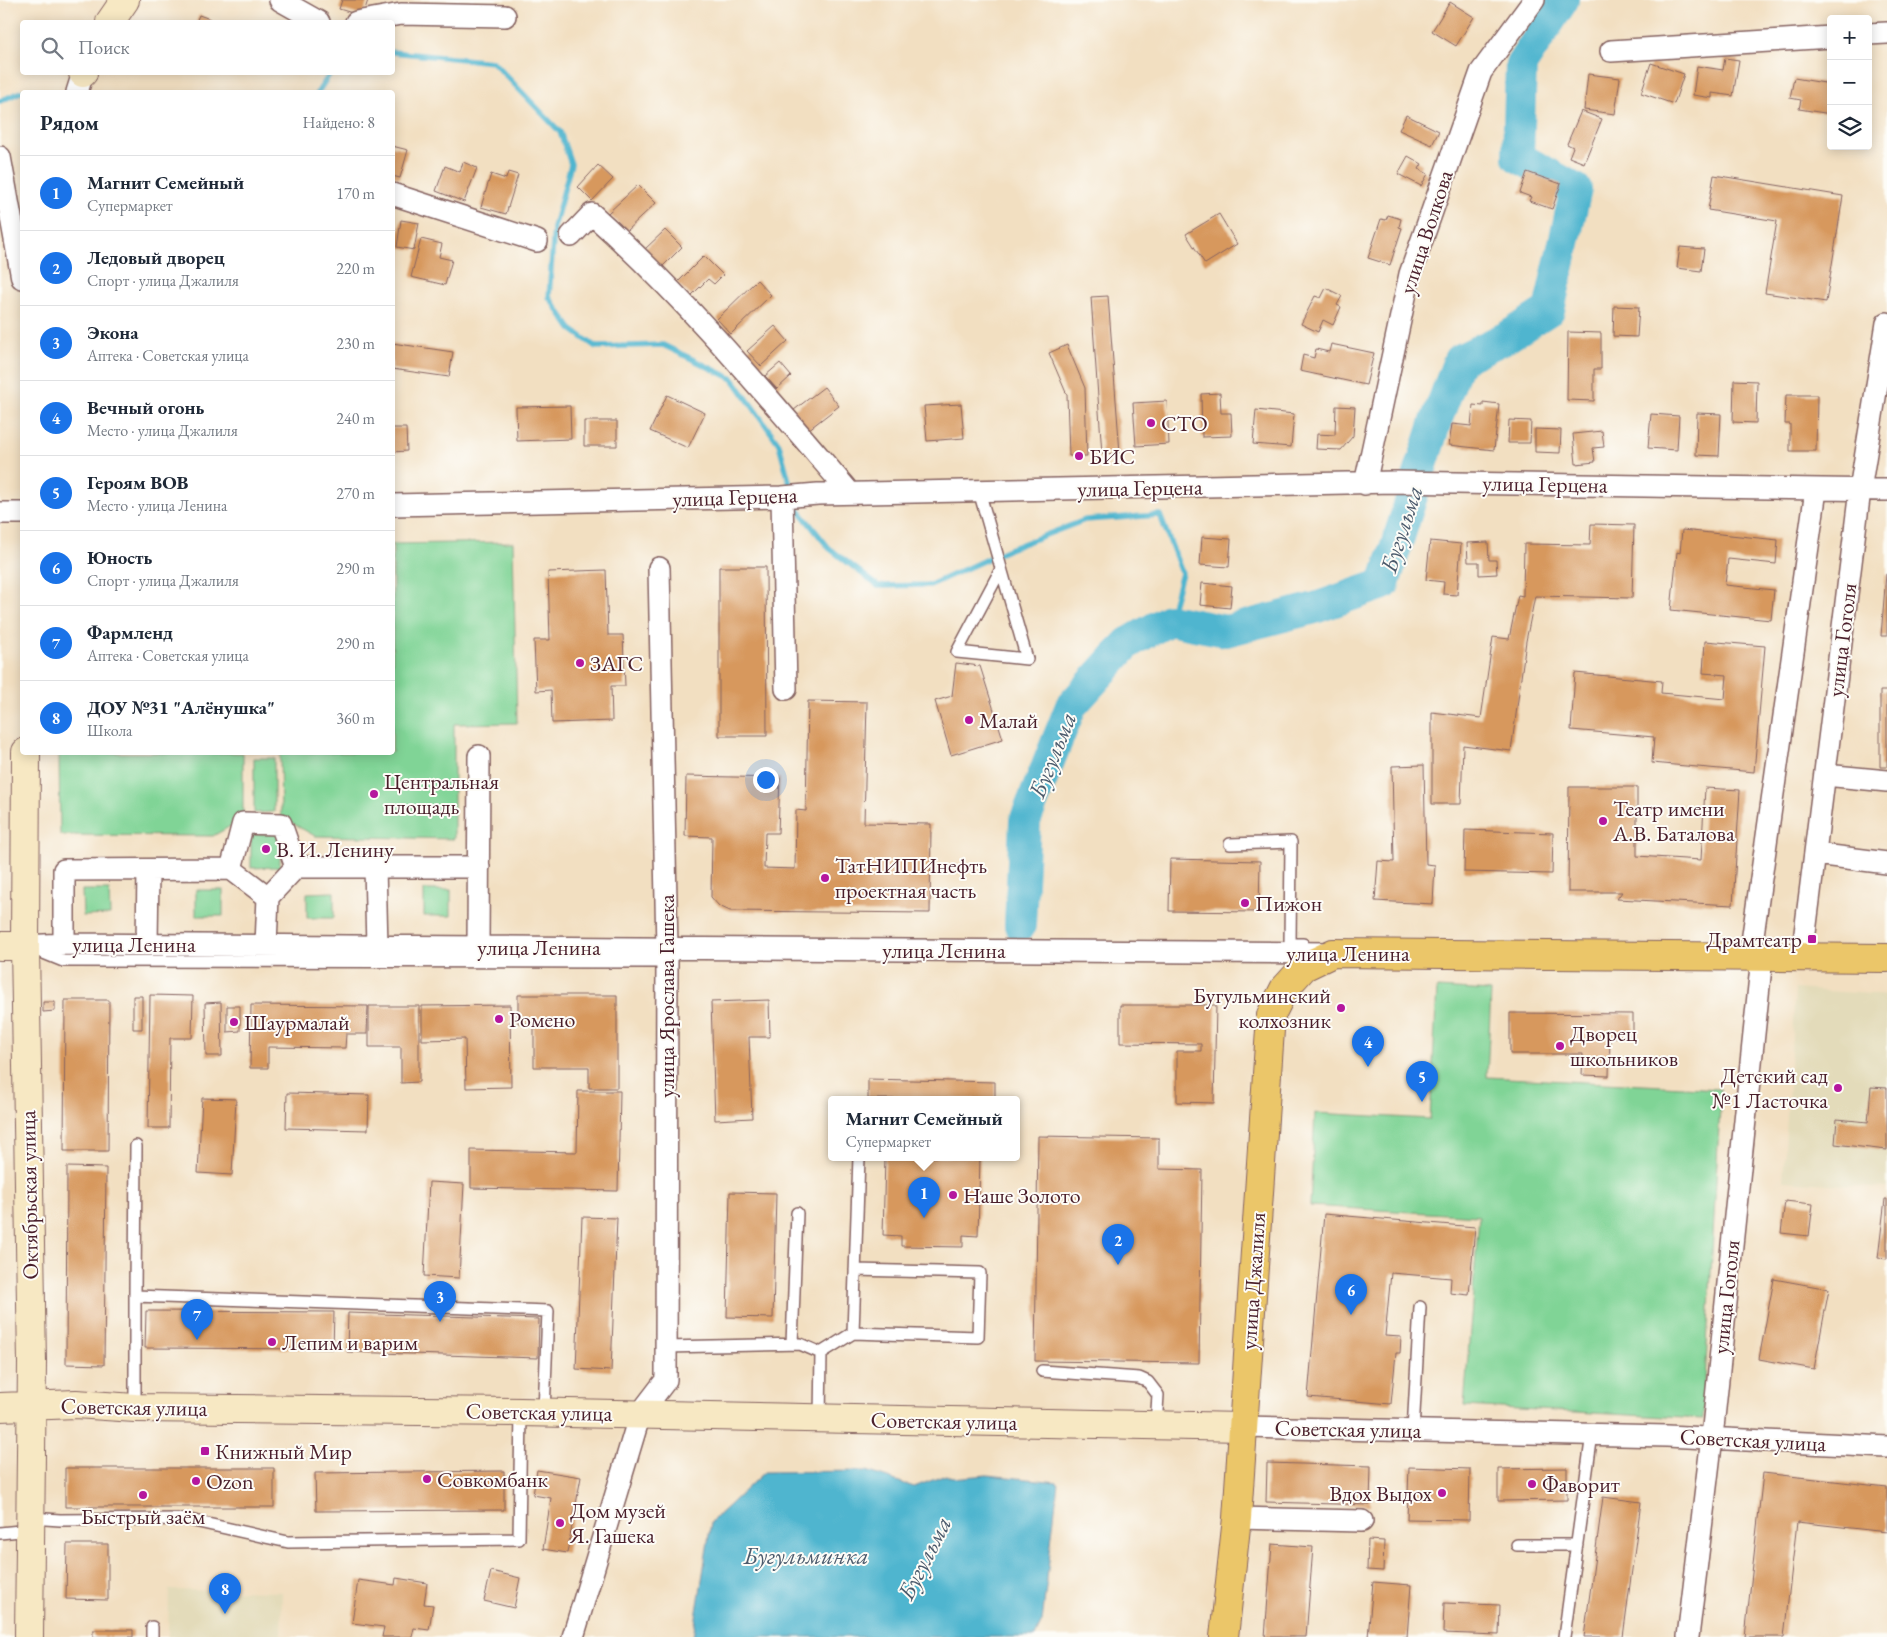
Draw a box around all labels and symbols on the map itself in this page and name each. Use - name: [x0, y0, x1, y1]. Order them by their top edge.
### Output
- street label: улица Волкова: [1392, 166, 1460, 298]
- place label: СТО: [1161, 409, 1208, 438]
- marker: СТО: [1145, 417, 1157, 429]
- place label: БИС: [1089, 442, 1135, 471]
- marker: БИС: [1073, 450, 1085, 462]
- street label: улица Герцена: [1482, 468, 1608, 500]
- street label: улица Герцена: [1077, 472, 1203, 504]
- street label: улица Герцена: [672, 480, 798, 514]
- water label: Бугульма: [1372, 482, 1430, 577]
- street label: улица Гоголя: [1821, 581, 1863, 699]
- place label: ЗАГС: [590, 649, 643, 678]
- marker: ЗАГС: [574, 657, 586, 669]
- place label: Малай: [979, 706, 1039, 735]
- water label: Бугульма: [1020, 708, 1083, 803]
- marker: Малай: [963, 714, 975, 726]
- place label: Центральная площадь: [384, 767, 499, 821]
- your location: [753, 767, 779, 793]
- marker: Центральная площадь: [368, 788, 380, 800]
- place label: Театр имени А.В. Баталова: [1612, 794, 1735, 848]
- marker: Театр имени А.В. Баталова: [1597, 815, 1609, 827]
- place label: В. И. Ленину: [276, 835, 394, 864]
- marker: В. И. Ленину: [260, 843, 272, 855]
- place label: ТатНИПИнефть проектная часть: [835, 851, 987, 905]
- marker: ТатНИПИнефть проектная часть: [819, 872, 831, 884]
- place label: Пижон: [1255, 889, 1322, 918]
- street label: улица Ярослава Гашека: [652, 894, 681, 1098]
- marker: Пижон: [1239, 897, 1251, 909]
- place label: Драмтеатр: [1706, 925, 1802, 954]
- street label: улица Ленина: [72, 930, 196, 959]
- street label: улица Ленина: [477, 933, 601, 962]
- marker: Драмтеатр: [1806, 933, 1818, 945]
- street label: улица Ленина: [882, 936, 1006, 965]
- street label: улица Ленина: [1286, 939, 1410, 968]
- place label: Бугульминский колхозник: [1193, 981, 1331, 1035]
- marker: Бугульминский колхозник: [1335, 1002, 1347, 1014]
- place label: Ромено: [509, 1005, 576, 1034]
- place label: Шаурмалай: [244, 1008, 350, 1037]
- marker: Ромено: [493, 1013, 505, 1025]
- marker: Шаурмалай: [228, 1016, 240, 1028]
- place label: Дворец школьников: [1570, 1019, 1678, 1073]
- pin: 4: [1352, 1026, 1384, 1067]
- marker: Дворец школьников: [1554, 1040, 1566, 1052]
- pin: 5: [1406, 1061, 1438, 1102]
- place label: Детский сад №1 Ласточка: [1712, 1061, 1828, 1115]
- marker: Детский сад №1 Ласточка: [1832, 1082, 1844, 1094]
- street label: Октябрьская улица: [13, 1110, 45, 1280]
- pin: 1: [908, 1177, 940, 1218]
- place label: Наше Золото: [963, 1181, 1081, 1210]
- marker: Наше Золото: [947, 1189, 959, 1201]
- street label: улица Джалиля: [1234, 1211, 1272, 1351]
- pin: 2: [1102, 1224, 1134, 1265]
- street label: улица Гоголя: [1706, 1238, 1746, 1356]
- pin: 6: [1335, 1274, 1367, 1315]
- pin: 3: [424, 1281, 456, 1322]
- pin: 7: [181, 1299, 213, 1340]
- place label: Лепим и варим: [282, 1328, 418, 1357]
- marker: Лепим и варим: [266, 1336, 278, 1348]
- street label: Советская улица: [60, 1391, 208, 1423]
- street label: Советская улица: [465, 1396, 613, 1428]
- street label: Советская улица: [870, 1405, 1018, 1437]
- street label: Советская улица: [1274, 1413, 1422, 1445]
- street label: Советская улица: [1679, 1422, 1827, 1458]
- place label: Книжный Мир: [215, 1437, 352, 1466]
- marker: Книжный Мир: [199, 1445, 211, 1457]
- place label: Совкомбанк: [437, 1465, 549, 1494]
- place label: Ozon: [206, 1467, 254, 1496]
- place label: Фаворит: [1542, 1470, 1620, 1499]
- marker: Совкомбанк: [421, 1473, 433, 1485]
- marker: Ozon: [190, 1475, 202, 1487]
- marker: Фаворит: [1526, 1478, 1538, 1490]
- place label: Вдох Выдох: [1329, 1479, 1433, 1508]
- marker: Вдох Выдох: [1436, 1487, 1448, 1499]
- marker: Быстрый заём: [137, 1489, 149, 1501]
- place label: Дом музей Я. Гашека: [569, 1496, 666, 1550]
- place label: Быстрый заём: [81, 1502, 206, 1531]
- water label: Бугульма: [889, 1511, 958, 1606]
- marker: Дом музей Я. Гашека: [554, 1517, 566, 1529]
- water label: Бугульминка: [742, 1540, 869, 1571]
- pin: 8: [209, 1573, 241, 1614]

